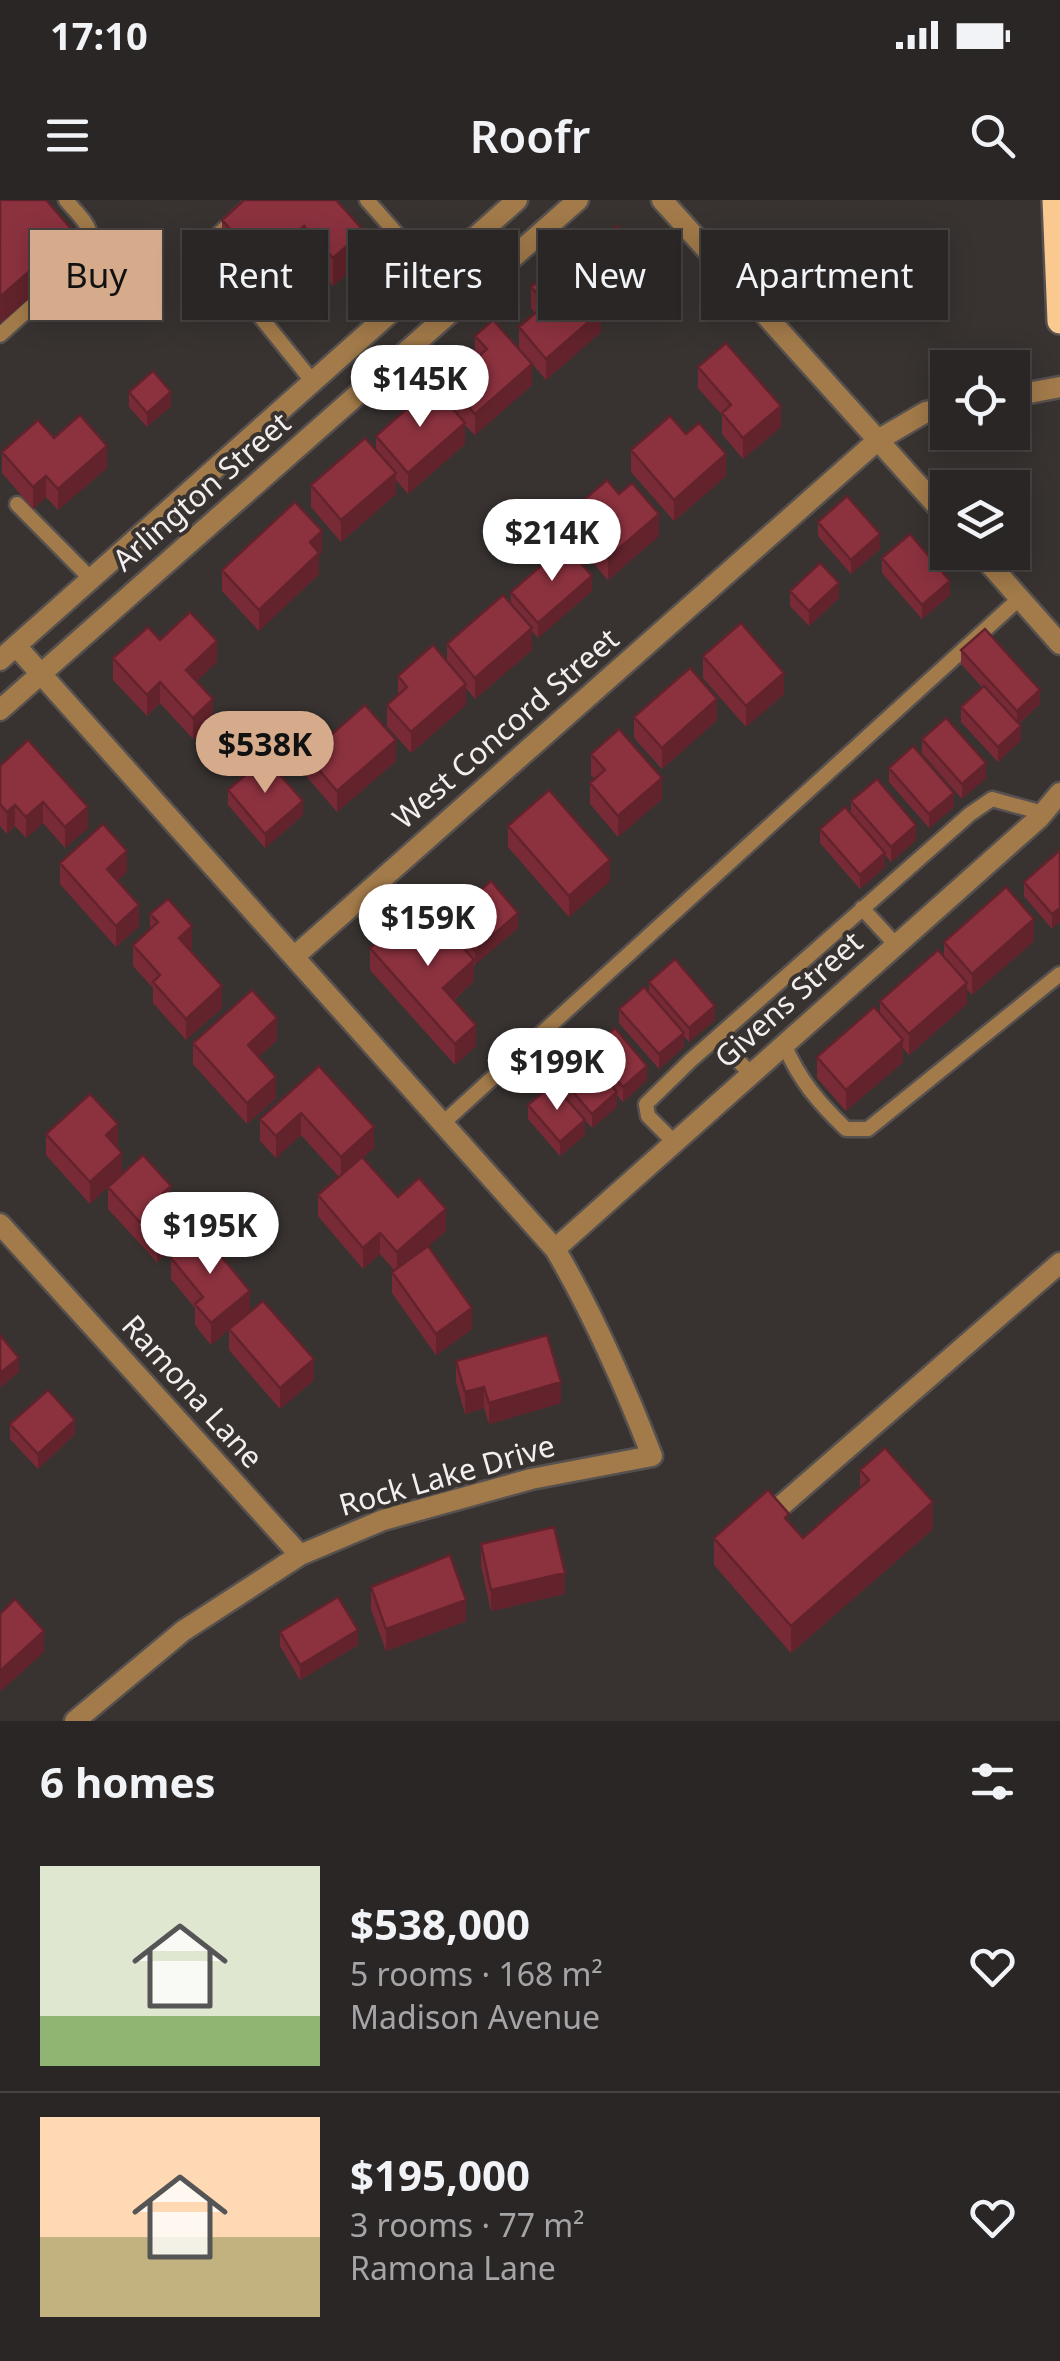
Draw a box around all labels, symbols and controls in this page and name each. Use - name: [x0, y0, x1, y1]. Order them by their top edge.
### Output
- text: 17:10: [50, 9, 148, 61]
- text: Roofr: [470, 105, 590, 166]
- icon: menu: [40, 108, 95, 163]
- icon: search: [965, 108, 1020, 163]
- chip: Buy: [30, 230, 162, 320]
- chip: Rent: [182, 230, 328, 320]
- chip: Filters: [348, 230, 518, 320]
- chip: New: [538, 230, 681, 320]
- chip: Apartment: [701, 230, 948, 320]
- pin: $145K: [350, 345, 490, 430]
- map controls: [930, 350, 1030, 570]
- button: locate: [930, 350, 1030, 450]
- text: $145K: [373, 356, 467, 399]
- street label: Arlington Street: [103, 402, 299, 580]
- button: layers: [930, 470, 1030, 570]
- pin: $214K: [482, 499, 622, 584]
- text: $214K: [505, 510, 599, 553]
- street label: West Concord Street: [383, 618, 627, 838]
- pin: $538K: [195, 711, 335, 796]
- text: $538K: [218, 722, 312, 765]
- pin: $159K: [358, 884, 498, 969]
- text: $159K: [381, 895, 475, 938]
- street label: Givens Street: [705, 921, 871, 1076]
- pin: $199K: [487, 1028, 627, 1113]
- text: $199K: [510, 1039, 604, 1082]
- pin: $195K: [140, 1192, 280, 1277]
- text: $195K: [163, 1203, 257, 1246]
- street label: Ramona Lane: [113, 1306, 273, 1476]
- street label: Rock Lake Drive: [334, 1424, 559, 1525]
- text: 6 homes: [40, 1753, 216, 1810]
- icon: filters: [965, 1754, 1020, 1809]
- text: $538,000: [350, 1895, 530, 1952]
- icon: home: [120, 1906, 240, 2026]
- icon: heart: [965, 1939, 1020, 1994]
- text: 5 rooms · 168 m²: [350, 1952, 603, 1995]
- text: Madison Avenue: [350, 1995, 600, 2038]
- text: $195,000: [350, 2146, 530, 2203]
- icon: home: [120, 2157, 240, 2277]
- icon: heart: [965, 2190, 1020, 2245]
- text: 3 rooms · 77 m²: [350, 2203, 584, 2246]
- text: Ramona Lane: [350, 2246, 556, 2289]

